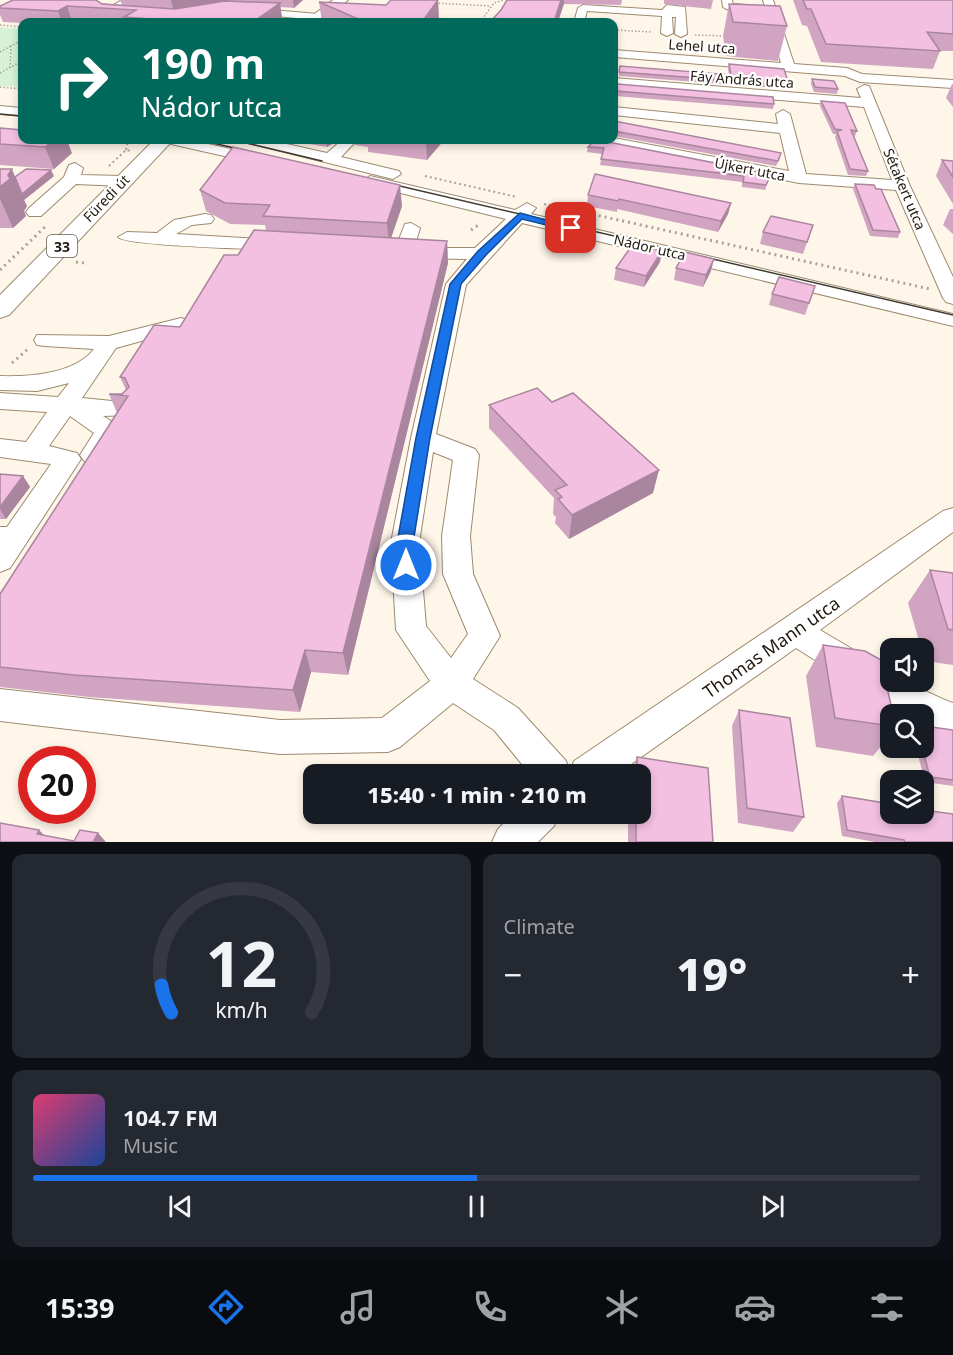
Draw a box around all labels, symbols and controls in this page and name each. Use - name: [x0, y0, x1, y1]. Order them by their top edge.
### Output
- text: 190 m: [141, 34, 265, 91]
- street label: Lehel utca: [668, 34, 736, 58]
- icon: right: [42, 42, 120, 120]
- street label: Fáy András utca: [689, 66, 795, 92]
- text: Nádor utca: [141, 88, 282, 125]
- street label: Sétakert utca: [879, 145, 931, 233]
- street label: Újkert utca: [713, 153, 787, 185]
- street label: Füredi út: [79, 170, 133, 226]
- pin: [545, 202, 596, 253]
- icon: arrive: [554, 211, 587, 244]
- street label: Nádor utca: [612, 230, 688, 264]
- road number: 33: [47, 235, 77, 257]
- position arrow: [374, 533, 438, 597]
- street label: Thomas Mann utca: [698, 591, 844, 703]
- map controls: [880, 638, 934, 824]
- button: sound: [880, 638, 934, 692]
- button: search: [880, 704, 934, 758]
- speed limit sign: 20: [18, 746, 96, 824]
- button: layers: [880, 770, 934, 824]
- text: 15:40 · 1 min · 210 m: [367, 779, 587, 809]
- text: Climate: [504, 913, 575, 940]
- text: 12: [206, 920, 277, 1005]
- text: 19°: [676, 943, 747, 1004]
- text: −: [504, 952, 522, 997]
- text: +: [901, 952, 920, 997]
- text: km/h: [215, 995, 268, 1024]
- text: 104.7 FM: [123, 1102, 218, 1132]
- text: Music: [123, 1132, 178, 1159]
- icon: previous: [164, 1190, 197, 1223]
- icon: pause: [460, 1190, 493, 1223]
- icon: next: [756, 1190, 789, 1223]
- icon: directions: [205, 1286, 247, 1328]
- icon: music: [337, 1286, 379, 1328]
- icon: phone: [469, 1286, 511, 1328]
- icon: climate: [601, 1286, 643, 1328]
- icon: car: [734, 1286, 776, 1328]
- icon: filters: [866, 1286, 908, 1328]
- text: 15:39: [45, 1289, 114, 1326]

